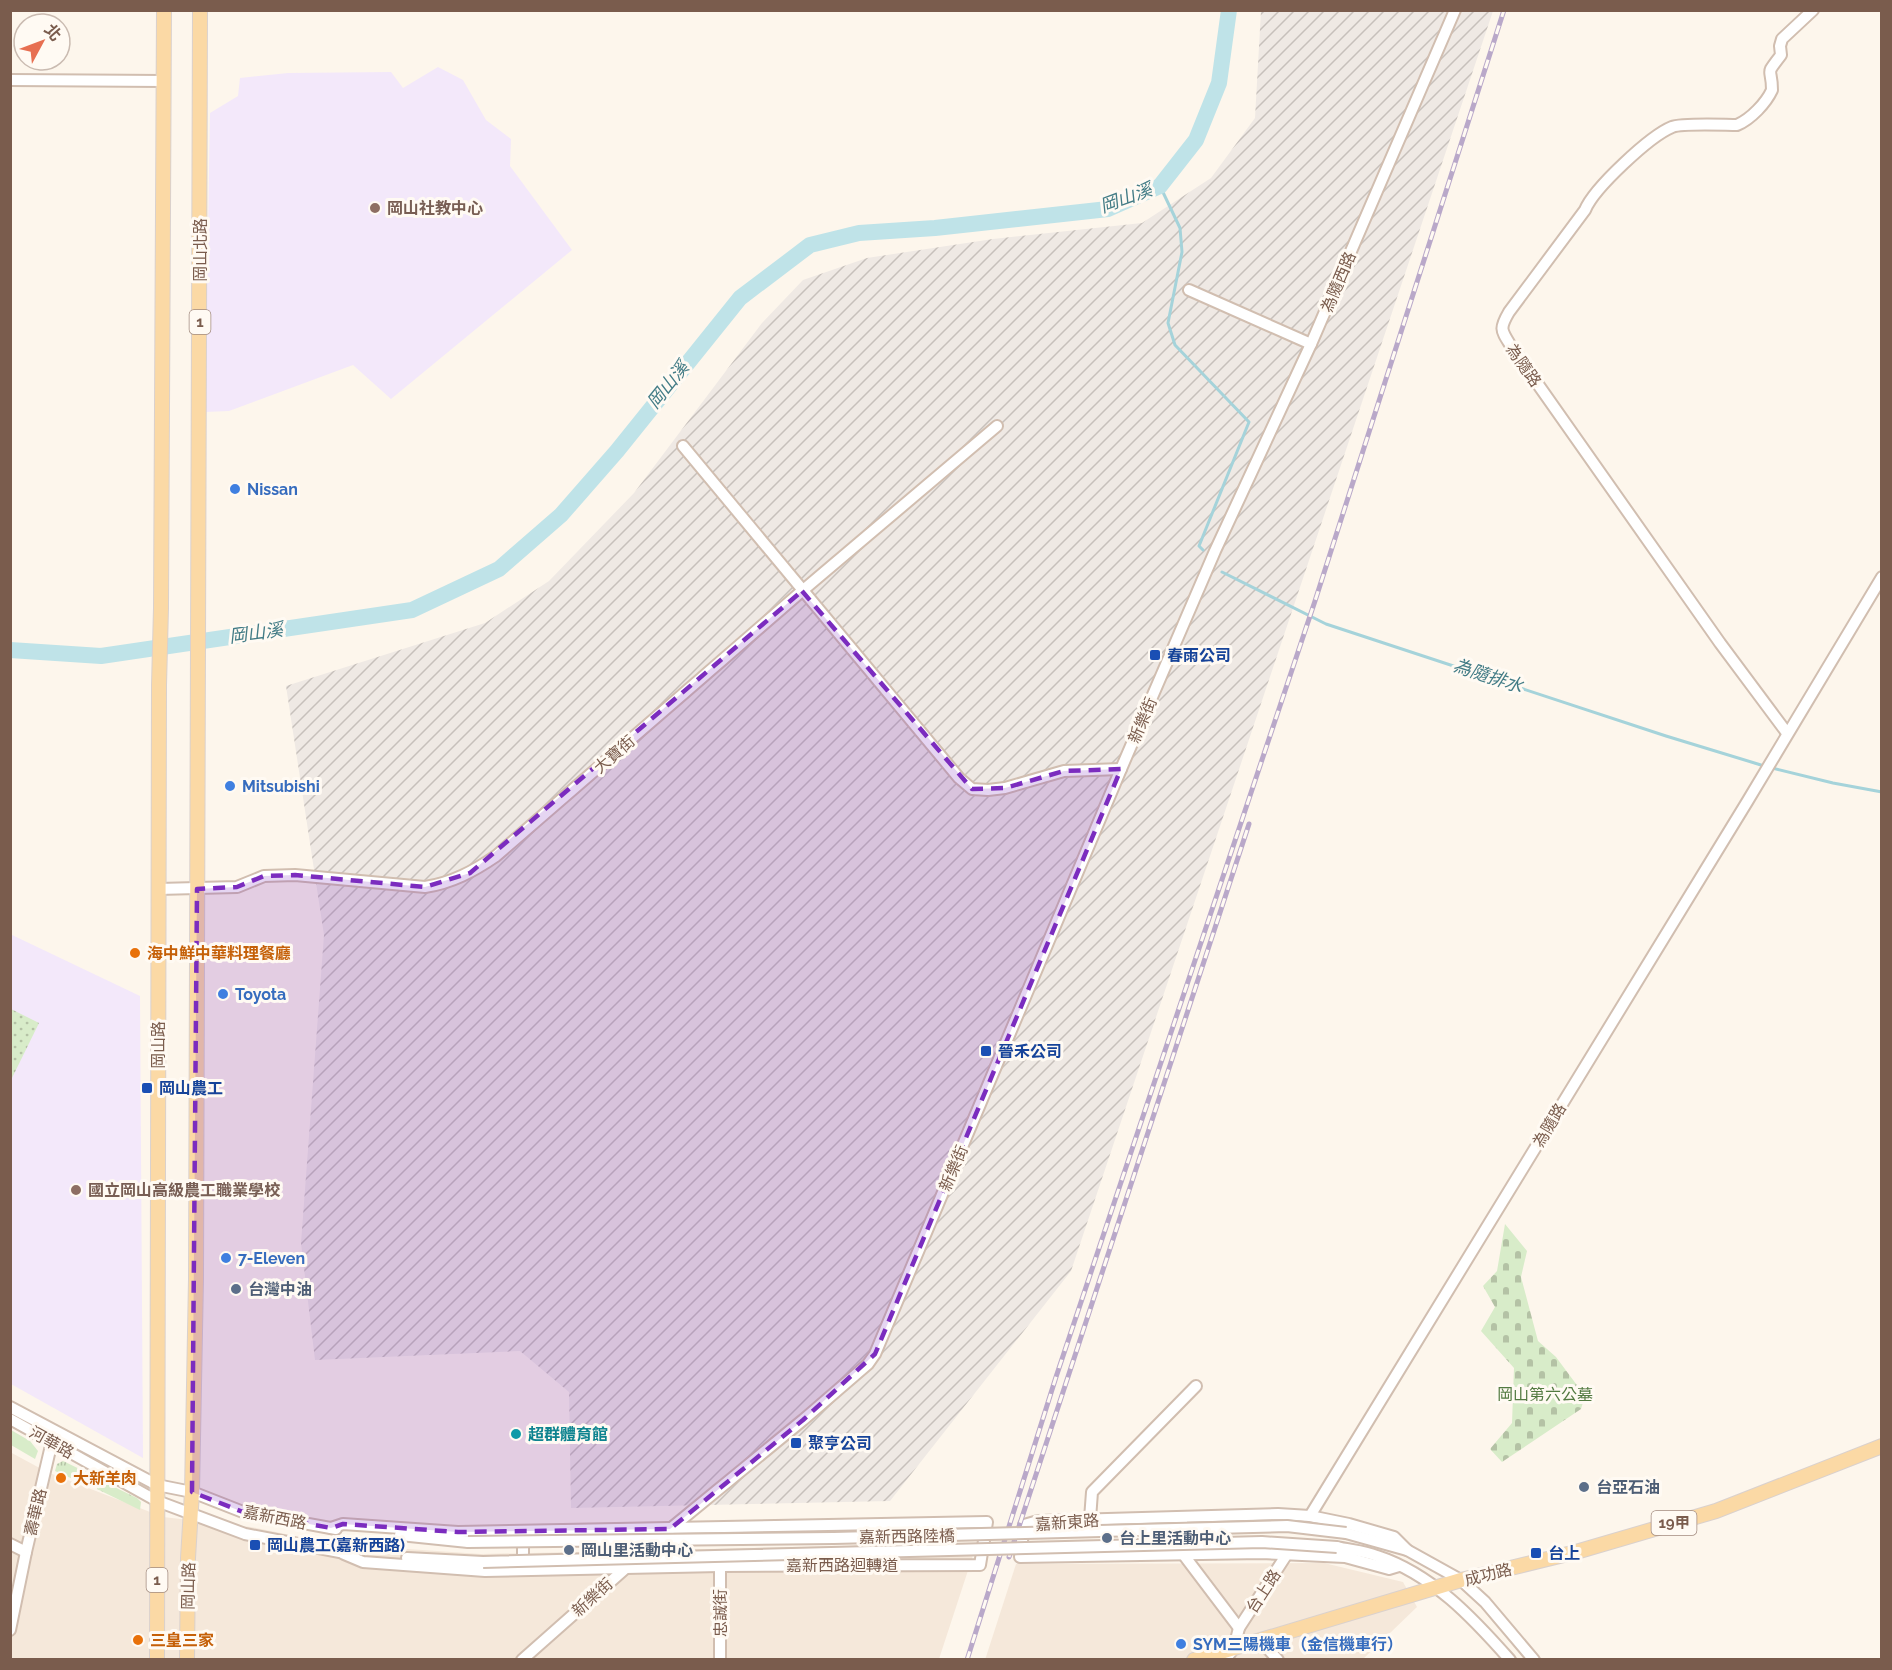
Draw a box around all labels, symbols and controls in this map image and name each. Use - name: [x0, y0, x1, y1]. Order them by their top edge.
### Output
- north arrow: [12, 12, 72, 72]
- text: 北: [41, 20, 65, 45]
- water label: 岡山溪: [1097, 177, 1158, 217]
- place label: 岡山社教中心: [387, 199, 483, 218]
- marker: 岡山社教中心: [368, 201, 382, 215]
- street label: 岡山北路: [191, 218, 210, 282]
- street label: 為隨西路: [1317, 249, 1360, 315]
- road number: 1: [190, 310, 210, 334]
- street label: 為隨路: [1502, 340, 1545, 390]
- water label: 岡山溪: [642, 355, 695, 412]
- place label: Nissan: [247, 480, 298, 499]
- marker: Nissan: [228, 482, 242, 496]
- water label: 岡山溪: [228, 618, 287, 647]
- place label: 春雨公司: [1167, 646, 1231, 665]
- marker: 春雨公司: [1148, 648, 1162, 662]
- water label: 為隨排水: [1451, 654, 1527, 697]
- street label: 新樂街: [1124, 694, 1161, 746]
- street label: 大寶街: [590, 731, 639, 777]
- place label: Mitsubishi: [242, 777, 320, 796]
- marker: Mitsubishi: [223, 779, 237, 793]
- place label: 海中鮮中華料理餐廳: [147, 944, 291, 963]
- marker: 海中鮮中華料理餐廳: [128, 946, 142, 960]
- place label: Toyota: [235, 985, 286, 1004]
- marker: Toyota: [216, 987, 230, 1001]
- street label: 岡山路: [149, 1021, 168, 1069]
- place label: 晉禾公司: [998, 1042, 1062, 1061]
- marker: 晉禾公司: [979, 1044, 993, 1058]
- place label: 岡山農工: [159, 1079, 223, 1098]
- marker: 岡山農工: [140, 1081, 154, 1095]
- street label: 為隨路: [1529, 1100, 1570, 1151]
- street label: 新樂街: [935, 1142, 972, 1194]
- place label: 國立岡山高級農工職業學校: [88, 1181, 281, 1200]
- marker: 國立岡山高級農工職業學校: [69, 1183, 83, 1197]
- place label: 7-Eleven: [238, 1249, 305, 1268]
- marker: 7-Eleven: [219, 1251, 233, 1265]
- place label: 台灣中油: [248, 1280, 312, 1299]
- marker: 台灣中油: [229, 1282, 243, 1296]
- park label: 岡山第六公墓: [1497, 1385, 1593, 1404]
- street label: 河華路: [26, 1422, 77, 1462]
- place label: 超群體育館: [528, 1425, 608, 1444]
- marker: 超群體育館: [509, 1427, 523, 1441]
- place label: 聚亨公司: [808, 1434, 872, 1453]
- marker: 聚亨公司: [789, 1436, 803, 1450]
- place label: 大新羊肉: [73, 1469, 137, 1488]
- marker: 大新羊肉: [54, 1471, 68, 1485]
- place label: 台亞石油: [1596, 1478, 1660, 1497]
- marker: 台亞石油: [1577, 1480, 1591, 1494]
- street label: 壽華路: [21, 1487, 50, 1538]
- street label: 嘉新西路: [242, 1502, 308, 1533]
- street label: 嘉新東路: [1034, 1511, 1100, 1534]
- road number: 19甲: [1652, 1511, 1696, 1535]
- street label: 嘉新西路陸橋: [859, 1526, 955, 1547]
- place label: 台上里活動中心: [1119, 1529, 1231, 1548]
- marker: 台上里活動中心: [1100, 1531, 1114, 1545]
- place label: 岡山農工(嘉新西路): [267, 1536, 405, 1555]
- marker: 岡山農工(嘉新西路): [248, 1538, 262, 1552]
- place label: 岡山里活動中心: [581, 1541, 693, 1560]
- marker: 岡山里活動中心: [562, 1543, 576, 1557]
- place label: 台上: [1548, 1544, 1580, 1563]
- marker: 台上: [1529, 1546, 1543, 1560]
- street label: 嘉新西路迴轉道: [786, 1556, 898, 1575]
- street label: 成功路: [1463, 1559, 1514, 1590]
- street label: 岡山路: [179, 1562, 198, 1610]
- street label: 台上路: [1242, 1566, 1284, 1617]
- road number: 1: [146, 1568, 168, 1592]
- street label: 新樂街: [568, 1574, 617, 1620]
- street label: 忠誠街: [711, 1589, 730, 1637]
- place label: 三皇三家: [150, 1631, 214, 1650]
- marker: 三皇三家: [131, 1633, 145, 1647]
- place label: SYM三陽機車（金信機車行）: [1193, 1635, 1403, 1654]
- marker: SYM三陽機車（金信機車行）: [1174, 1637, 1188, 1651]

